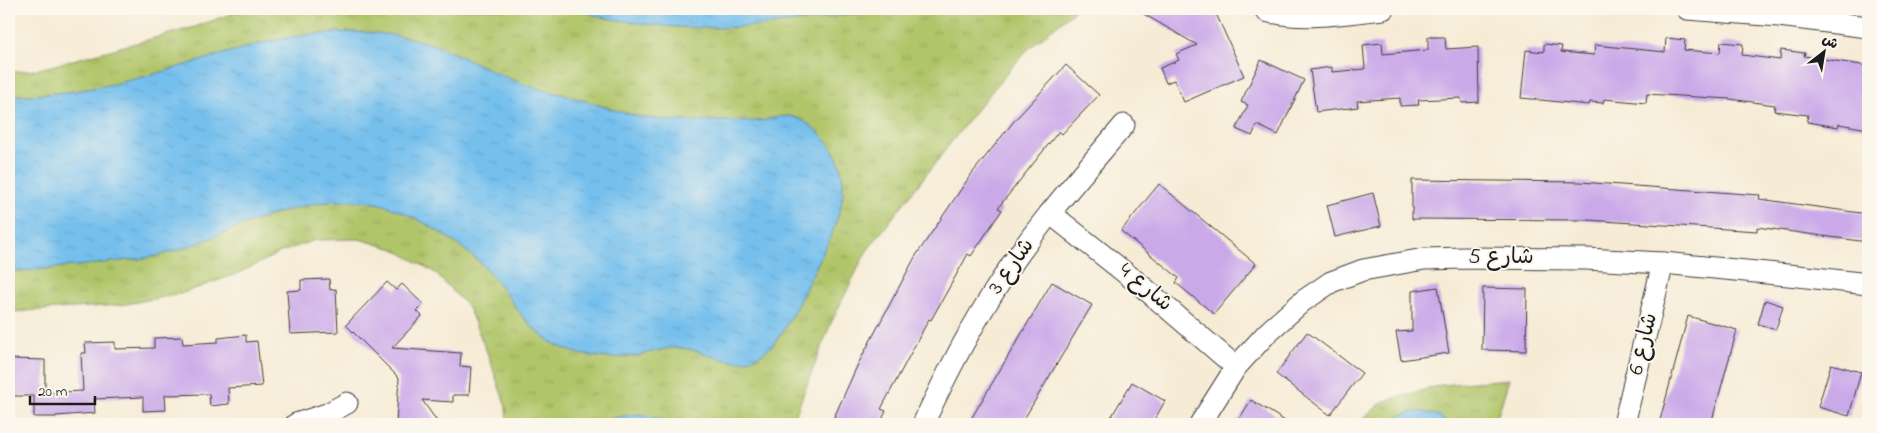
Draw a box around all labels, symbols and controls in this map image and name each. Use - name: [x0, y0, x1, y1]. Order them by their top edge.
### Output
- north arrow: [1800, 28, 1850, 78]
- text: ش: [1818, 29, 1842, 55]
- street label: شارع 3: [981, 232, 1043, 302]
- street label: شارع 5: [1468, 242, 1534, 274]
- street label: شارع 4: [1111, 256, 1179, 320]
- street label: شارع 6: [1621, 310, 1667, 378]
- scale bar: [30, 373, 95, 405]
- text: 20 m: [38, 381, 68, 403]

